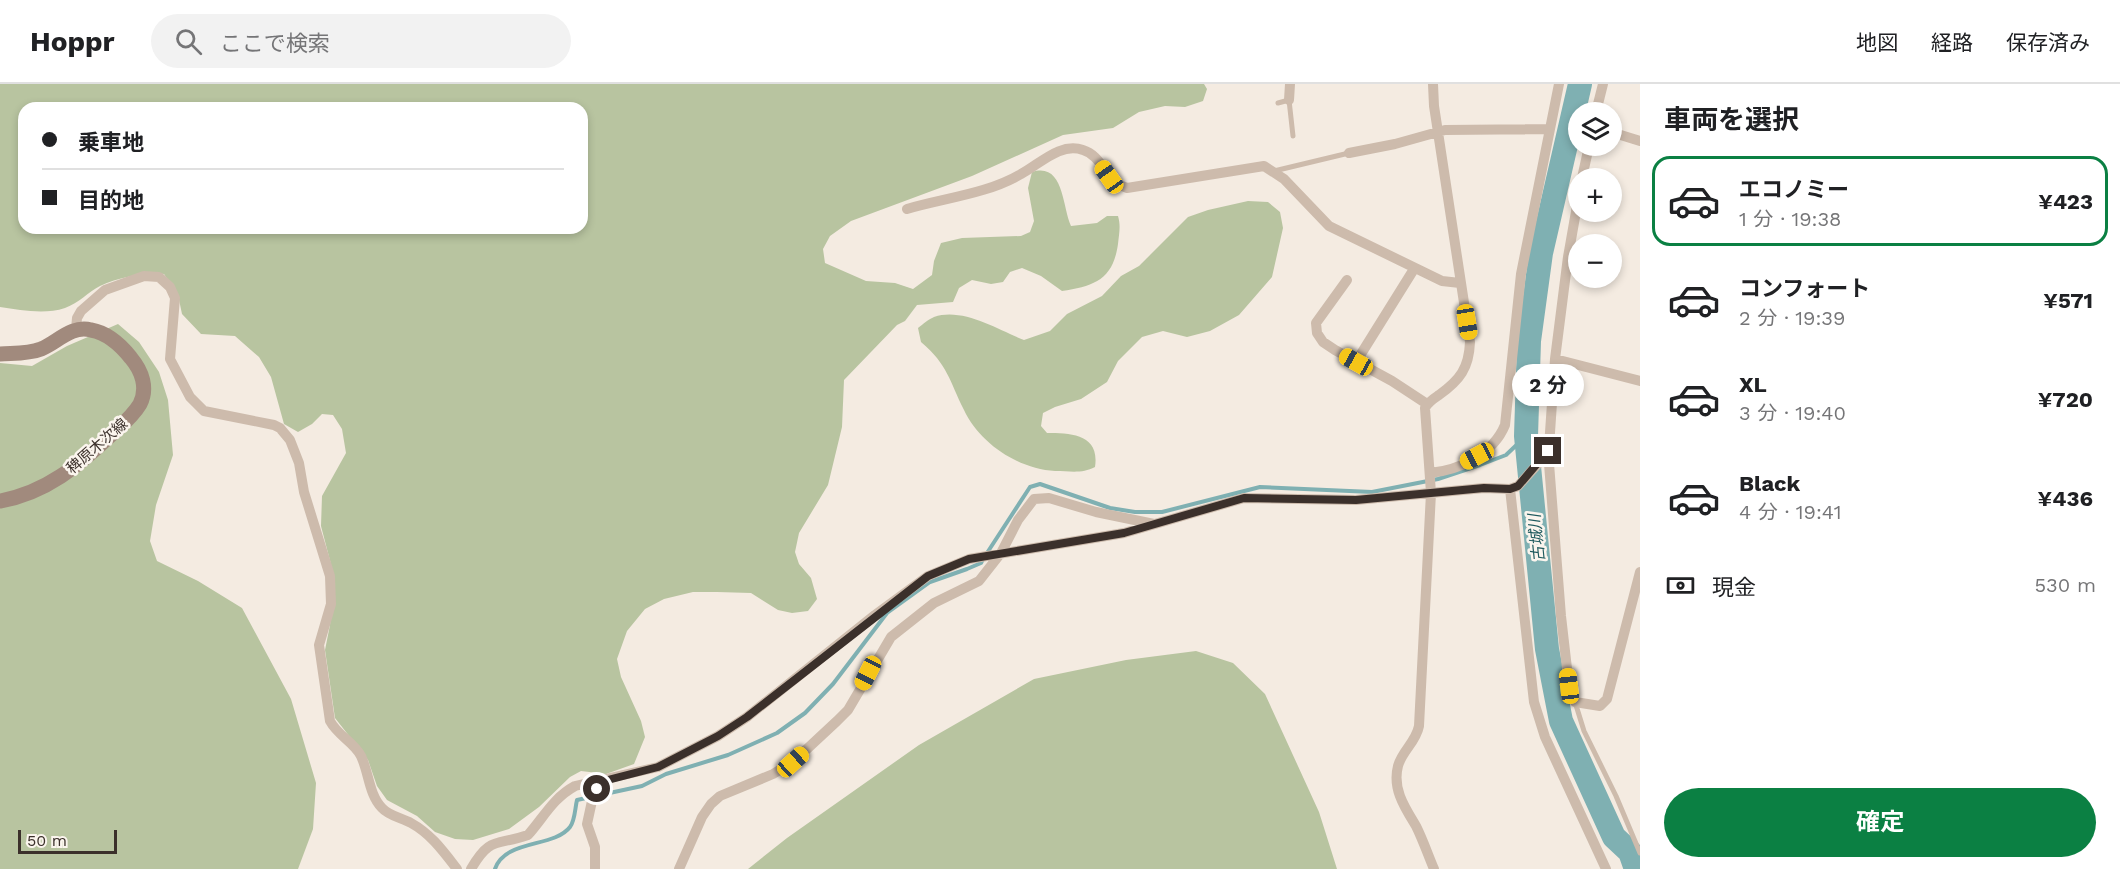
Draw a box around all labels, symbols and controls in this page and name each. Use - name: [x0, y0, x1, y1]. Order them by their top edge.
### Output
- search box: [151, 14, 571, 68]
- text: Hoppr: [30, 25, 115, 58]
- icon: search: [172, 25, 205, 58]
- text: 地図: [1856, 30, 1898, 55]
- text: 経路: [1931, 30, 1973, 55]
- text: 保存済み: [2006, 30, 2090, 55]
- text: ここで検索: [220, 31, 330, 56]
- map controls: [1568, 102, 1622, 288]
- button: layers: [1568, 102, 1622, 156]
- text: 車両を選択: [1664, 104, 1799, 136]
- text: 乗車地: [78, 130, 144, 155]
- car: [1091, 157, 1127, 197]
- button: +: [1568, 168, 1622, 222]
- icon: car: [1667, 174, 1721, 228]
- text: エコノミー: [1739, 177, 1849, 202]
- text: 目的地: [78, 188, 144, 213]
- text: ¥423: [2038, 189, 2093, 214]
- text: 1 分 · 19:38: [1739, 207, 1841, 231]
- button: −: [1568, 234, 1622, 288]
- icon: car: [1667, 273, 1721, 327]
- text: コンフォート: [1739, 276, 1870, 301]
- text: ¥571: [2043, 288, 2093, 313]
- car: [1455, 303, 1479, 341]
- text: 2 分 · 19:39: [1739, 306, 1845, 330]
- car: [1336, 345, 1376, 379]
- callout: 2 分: [1512, 364, 1584, 406]
- icon: car: [1667, 372, 1721, 426]
- text: XL: [1739, 372, 1767, 397]
- text: 2 分: [1529, 373, 1567, 397]
- text: ¥720: [2038, 387, 2093, 412]
- text: 3 分 · 19:40: [1739, 401, 1846, 425]
- street label: 稗原木次線: [63, 415, 131, 477]
- route end: [1534, 437, 1561, 464]
- car: [1457, 440, 1497, 472]
- icon: car: [1667, 471, 1721, 525]
- text: Black: [1739, 471, 1800, 496]
- text: ¥436: [2038, 486, 2093, 511]
- text: 4 分 · 19:41: [1739, 500, 1842, 524]
- water label: 古城川: [1524, 511, 1548, 563]
- icon: cash: [1664, 569, 1697, 602]
- text: 530 m: [2034, 573, 2096, 597]
- text: 現金: [1712, 575, 1756, 600]
- car: [852, 653, 884, 693]
- car: [1558, 667, 1580, 705]
- car: [774, 743, 812, 781]
- route start: [583, 775, 610, 802]
- button: 確定: [1664, 788, 2096, 857]
- scale bar: [18, 827, 117, 854]
- text: 50 m: [27, 831, 67, 850]

